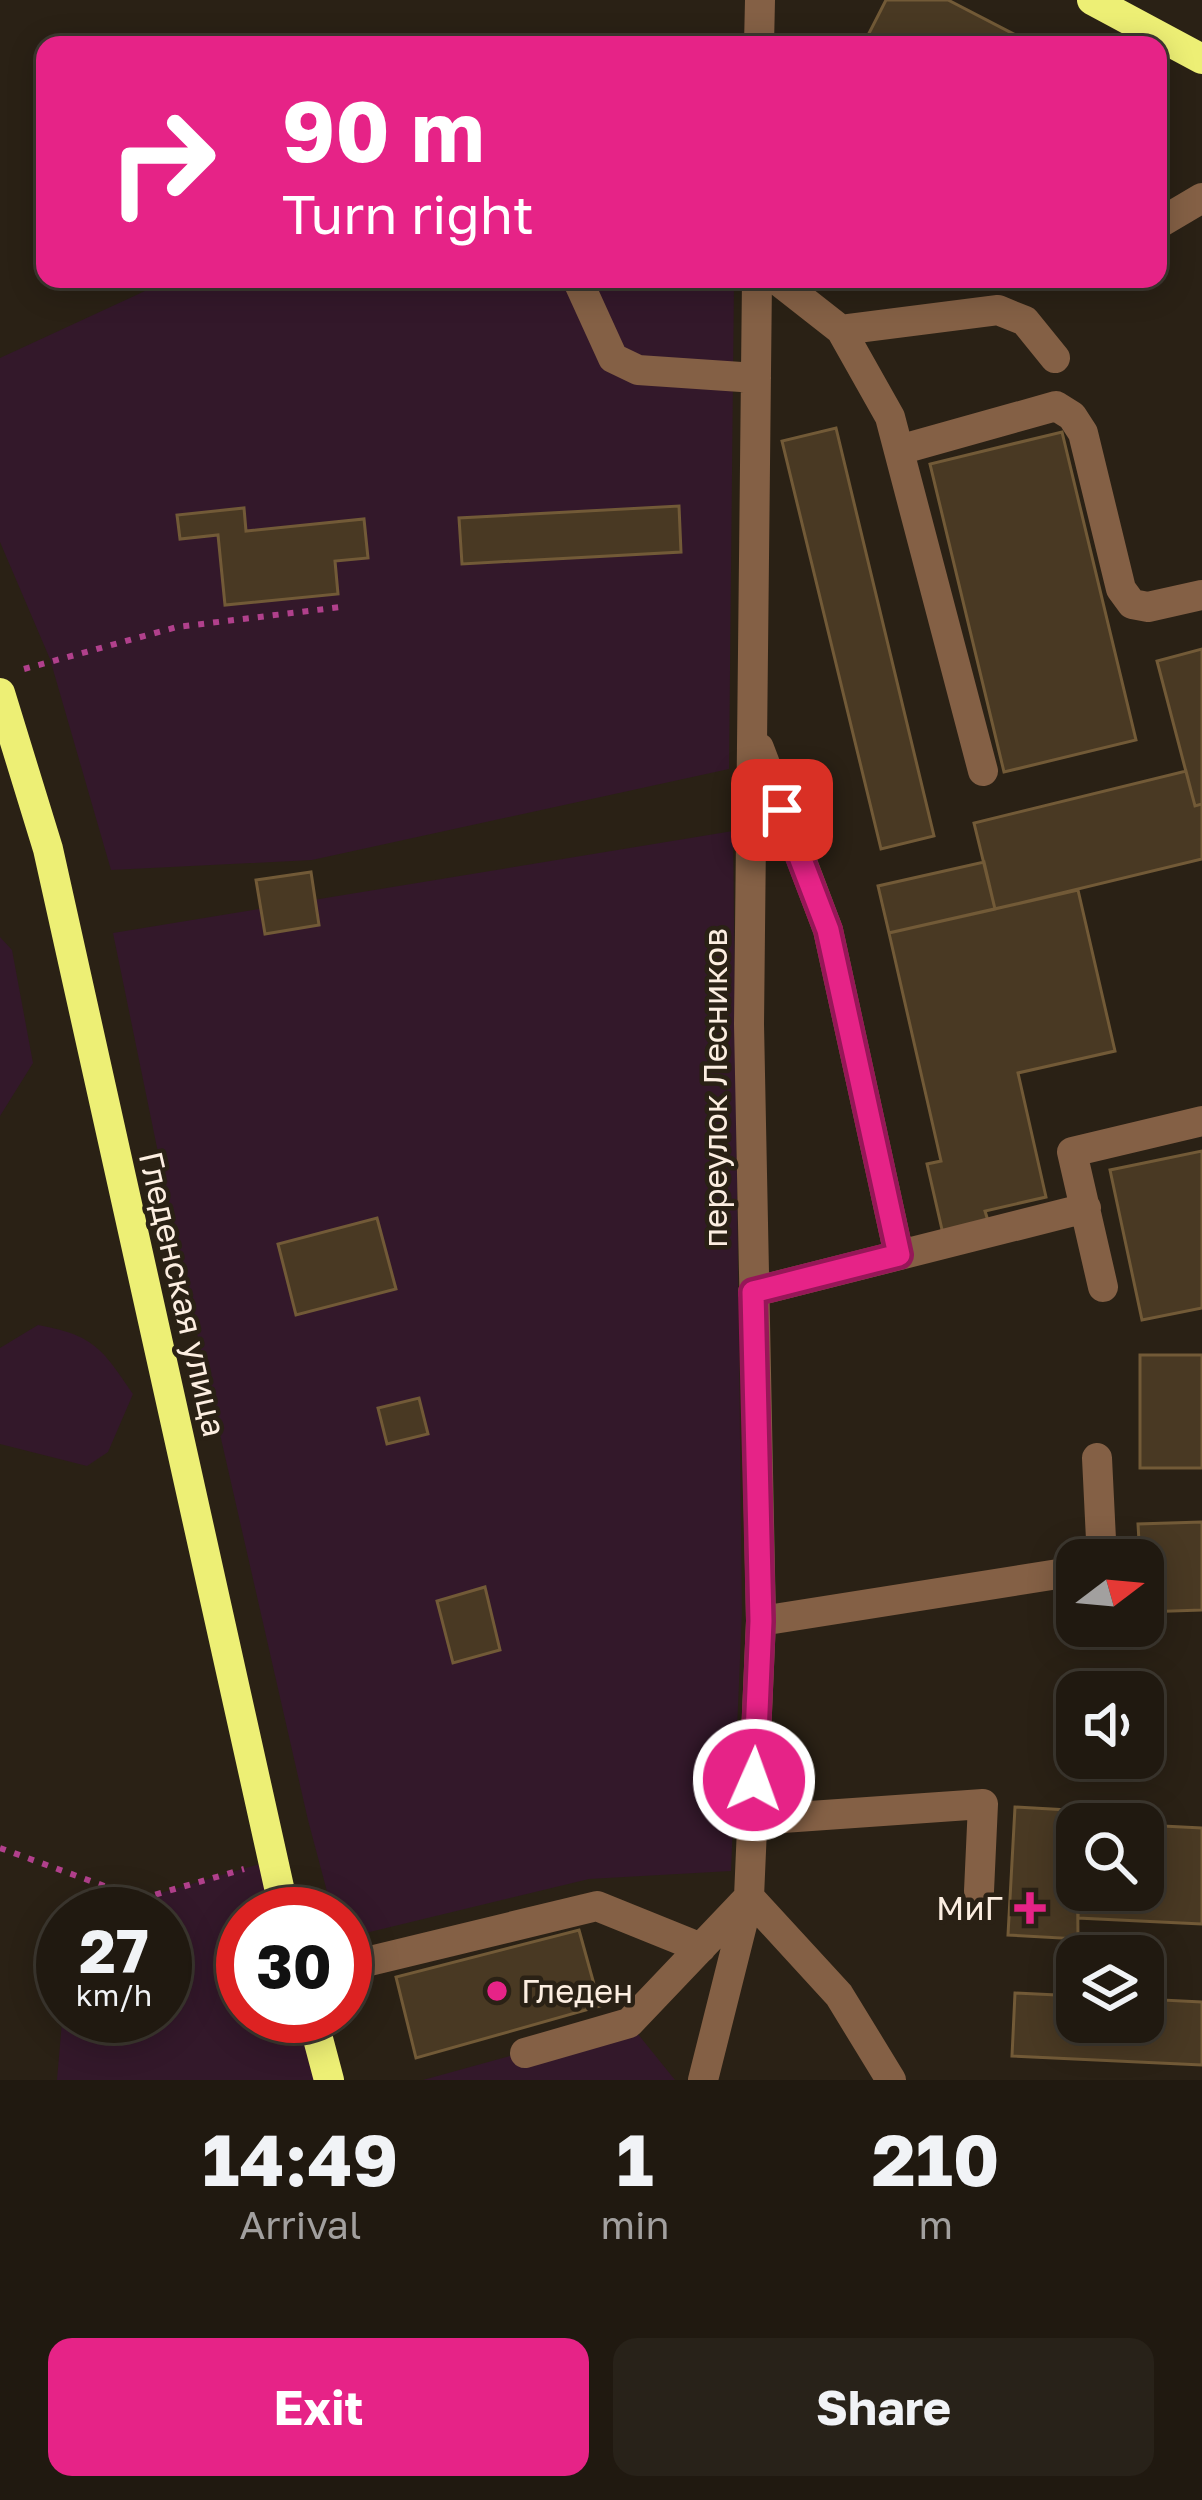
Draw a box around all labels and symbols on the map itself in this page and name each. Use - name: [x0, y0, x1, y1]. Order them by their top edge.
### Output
- pin: [731, 759, 833, 861]
- street label: переулок Лесников: [695, 928, 734, 1248]
- street label: Гледенская улица: [132, 1148, 235, 1440]
- north arrow: [1056, 1539, 1164, 1647]
- position arrow: [691, 1717, 817, 1843]
- speed limit sign: 30: [216, 1887, 372, 2043]
- place label: МиГ: [936, 1888, 1003, 1927]
- marker: МиГ: [1014, 1892, 1046, 1924]
- place label: Гледен: [521, 1971, 633, 2010]
- marker: Гледен: [484, 1978, 510, 2004]

